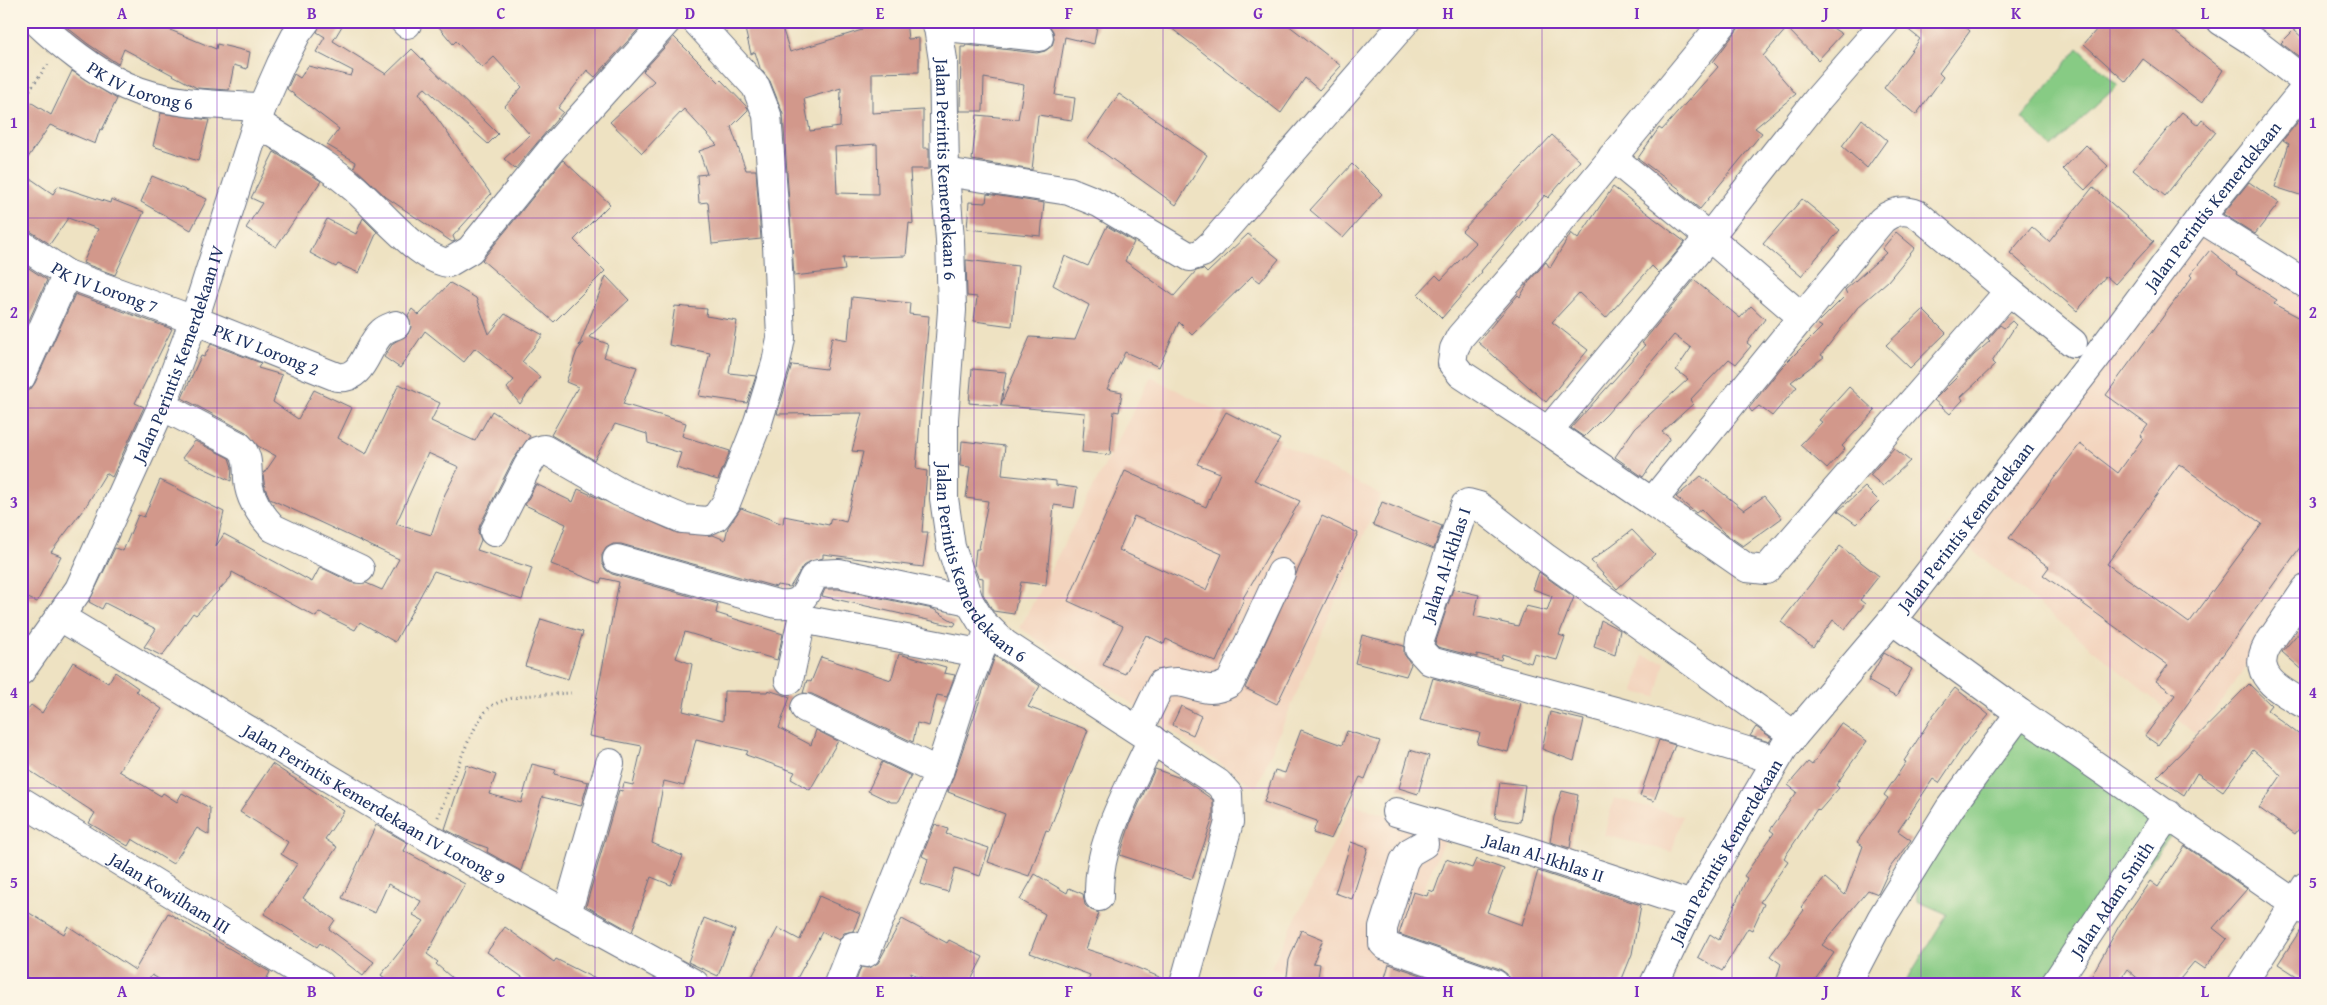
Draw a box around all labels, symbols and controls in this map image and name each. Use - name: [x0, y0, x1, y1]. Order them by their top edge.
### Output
- text: A: [117, 1, 128, 25]
- text: B: [307, 1, 317, 25]
- text: C: [496, 1, 506, 25]
- text: D: [685, 1, 695, 25]
- text: E: [876, 1, 885, 25]
- text: F: [1065, 1, 1073, 25]
- text: G: [1253, 1, 1263, 25]
- text: H: [1442, 1, 1454, 25]
- text: I: [1634, 1, 1640, 25]
- text: J: [1820, 1, 1829, 25]
- text: K: [2011, 1, 2022, 25]
- text: L: [2201, 1, 2210, 25]
- street label: PK IV Lorong 6: [82, 54, 195, 116]
- street label: Jalan Perintis Kemerdekaan 6: [929, 56, 965, 281]
- text: 1: [10, 110, 18, 134]
- text: 1: [2309, 110, 2317, 134]
- street label: Jalan Perintis Kemerdekaan: [2136, 115, 2287, 298]
- street label: Jalan Perintis Kemerdekaan IV: [124, 241, 231, 469]
- street label: PK IV Lorong 7: [46, 254, 162, 319]
- text: 2: [10, 300, 18, 324]
- text: 2: [2309, 300, 2317, 324]
- street label: PK IV Lorong 2: [210, 316, 323, 382]
- street label: Jalan Perintis Kemerdekaan: [1889, 435, 2040, 619]
- street label: Jalan Perintis Kemerdekaan 6: [931, 461, 1032, 668]
- text: 3: [10, 490, 18, 514]
- text: 3: [2309, 490, 2317, 514]
- street label: Jalan Al-Ikhlas I: [1413, 504, 1477, 627]
- text: 4: [10, 680, 18, 704]
- text: 4: [2309, 680, 2317, 704]
- street label: Jalan Perintis Kemerdekaan IV Lorong 9: [237, 715, 511, 891]
- street label: Jalan Perintis Kemerdekaan: [1661, 753, 1788, 950]
- street label: Jalan Al-Ikhlas II: [1479, 825, 1608, 889]
- street label: Jalan Adam Smith: [2062, 836, 2160, 964]
- street label: Jalan Kowilham III: [103, 844, 236, 940]
- text: 5: [10, 870, 18, 894]
- text: 5: [2309, 870, 2317, 894]
- text: A: [117, 979, 128, 1003]
- text: B: [307, 979, 317, 1003]
- text: C: [496, 979, 506, 1003]
- text: D: [685, 979, 695, 1003]
- text: E: [876, 979, 885, 1003]
- text: F: [1065, 979, 1073, 1003]
- text: G: [1253, 979, 1263, 1003]
- text: H: [1442, 979, 1454, 1003]
- text: I: [1634, 979, 1640, 1003]
- text: J: [1820, 979, 1829, 1003]
- text: K: [2011, 979, 2022, 1003]
- text: L: [2201, 979, 2210, 1003]

